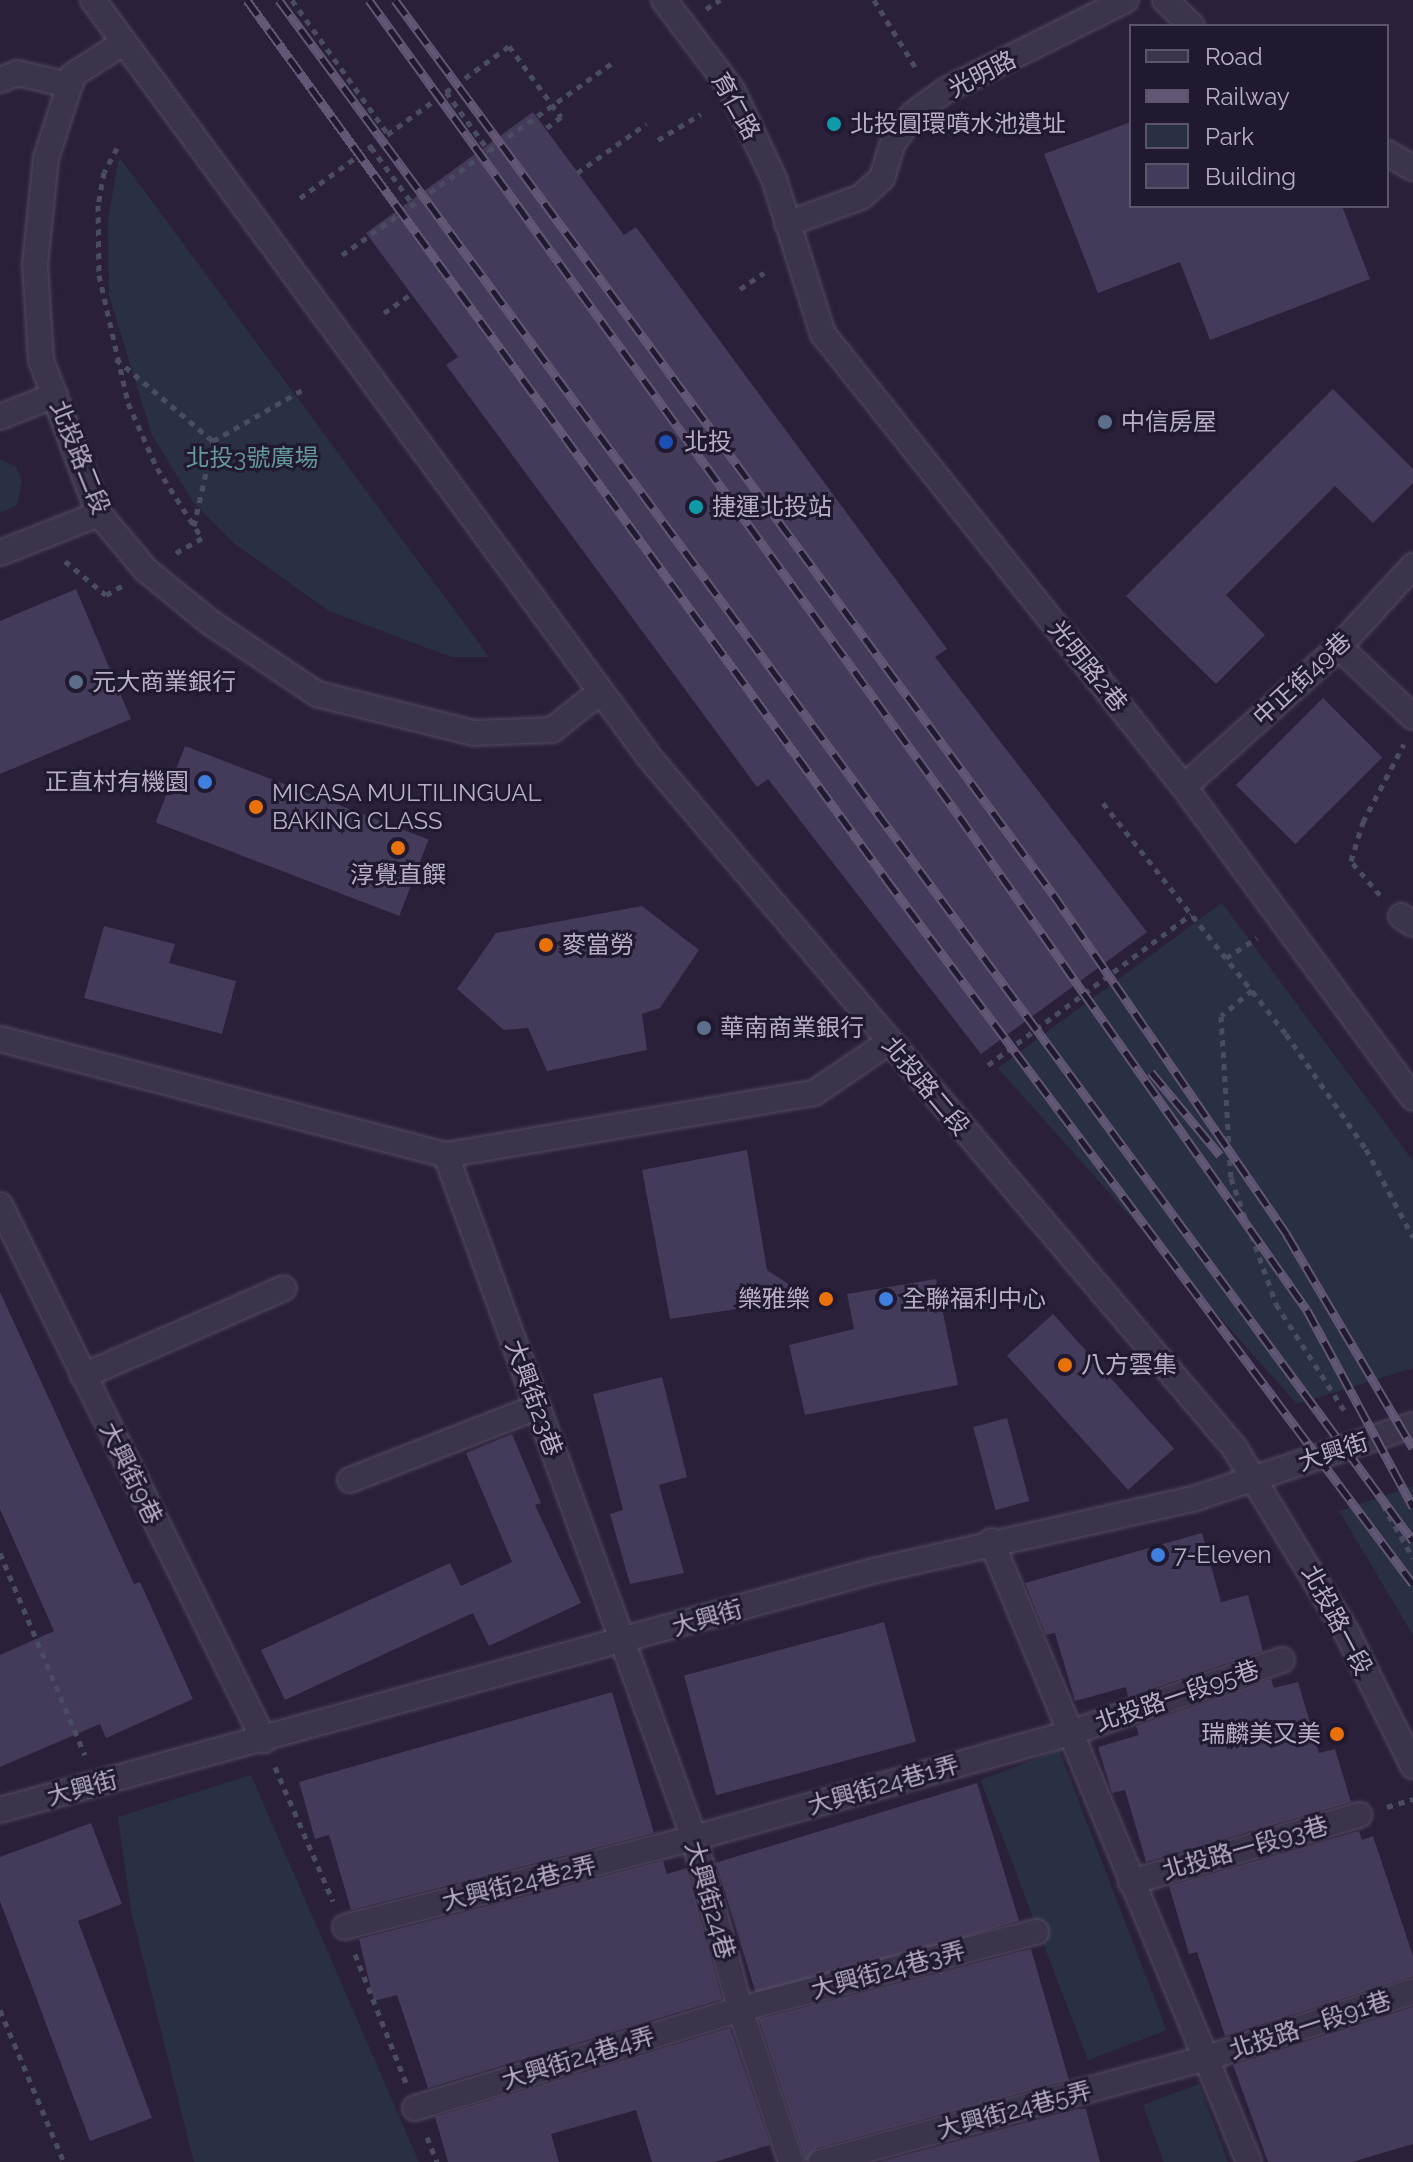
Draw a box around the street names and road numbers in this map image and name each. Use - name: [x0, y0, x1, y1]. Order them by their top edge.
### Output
- street label: 光明路: [943, 45, 1021, 103]
- street label: 育仁路: [706, 68, 766, 144]
- street label: 北投路二段: [44, 396, 116, 518]
- street label: 光明路2巷: [1043, 615, 1133, 717]
- street label: 中正街49巷: [1247, 626, 1357, 732]
- street label: 北投路二段: [876, 1031, 976, 1141]
- street label: 大興街23巷: [500, 1336, 568, 1460]
- street label: 大興街9巷: [94, 1417, 168, 1529]
- street label: 大興街: [1294, 1427, 1372, 1477]
- street label: 北投路一段: [1296, 1560, 1378, 1680]
- street label: 大興街: [668, 1594, 746, 1642]
- street label: 北投路一段95巷: [1091, 1655, 1263, 1737]
- street label: 大興街24巷1弄: [804, 1750, 962, 1820]
- street label: 大興街: [43, 1765, 121, 1811]
- street label: 北投路一段93巷: [1159, 1811, 1331, 1885]
- street label: 大興街24巷: [679, 1838, 741, 1962]
- street label: 大興街24巷2弄: [439, 1850, 599, 1916]
- street label: 大興街24巷3弄: [808, 1936, 968, 2004]
- street label: 北投路一段91巷: [1226, 1985, 1394, 2065]
- street label: 大興街24巷4弄: [498, 2021, 658, 2095]
- street label: 大興街24巷5弄: [934, 2076, 1094, 2144]

